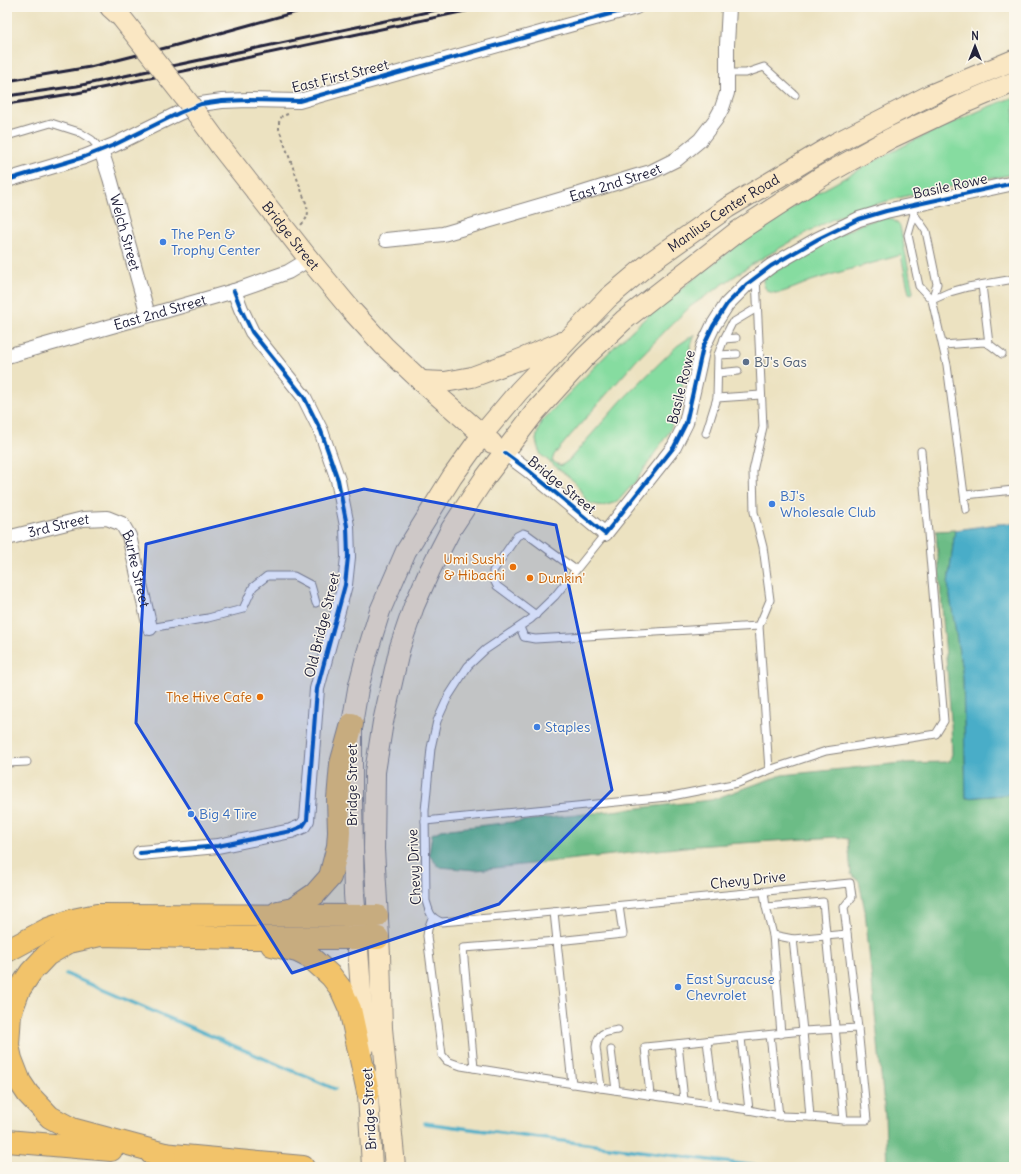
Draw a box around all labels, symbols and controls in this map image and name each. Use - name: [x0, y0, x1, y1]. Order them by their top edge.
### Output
- north arrow: [955, 26, 995, 66]
- text: N: [971, 29, 979, 43]
- street label: East First Street: [290, 55, 390, 97]
- street label: East 2nd Street: [567, 159, 664, 206]
- street label: Basile Rowe: [911, 169, 989, 203]
- street label: Manlius Center Road: [664, 170, 783, 256]
- street label: Welch Street: [106, 192, 144, 273]
- street label: Bridge Street: [258, 198, 323, 274]
- place label: The Pen & Trophy Center: [171, 225, 261, 259]
- marker: The Pen & Trophy Center: [158, 237, 168, 247]
- street label: East 2nd Street: [112, 290, 208, 334]
- street label: Basile Rowe: [663, 348, 699, 426]
- place label: BJ's Gas: [754, 353, 807, 371]
- marker: BJ's Gas: [741, 357, 751, 367]
- street label: Bridge Street: [524, 452, 600, 518]
- place label: BJ's Wholesale Club: [780, 487, 876, 521]
- marker: BJ's Wholesale Club: [767, 499, 777, 509]
- street label: 3rd Street: [26, 510, 90, 541]
- street label: Burke Street: [118, 527, 154, 609]
- place label: Umi Sushi & Hibachi: [443, 550, 505, 584]
- marker: Umi Sushi & Hibachi: [508, 562, 518, 572]
- place label: Dunkin': [538, 569, 585, 587]
- street label: Old Bridge Street: [300, 570, 344, 679]
- marker: Dunkin': [525, 573, 535, 583]
- place label: The Hive Cafe: [166, 688, 252, 706]
- marker: The Hive Cafe: [255, 692, 265, 702]
- place label: Staples: [545, 718, 590, 736]
- marker: Staples: [532, 722, 542, 732]
- street label: Bridge Street: [343, 744, 361, 826]
- place label: Big 4 Tire: [199, 805, 257, 823]
- marker: Big 4 Tire: [186, 809, 196, 819]
- street label: Chevy Drive: [403, 829, 425, 905]
- street label: Chevy Drive: [709, 867, 787, 893]
- place label: East Syracuse Chevrolet: [686, 970, 775, 1004]
- marker: East Syracuse Chevrolet: [673, 982, 683, 992]
- street label: Bridge Street: [358, 1067, 380, 1151]

